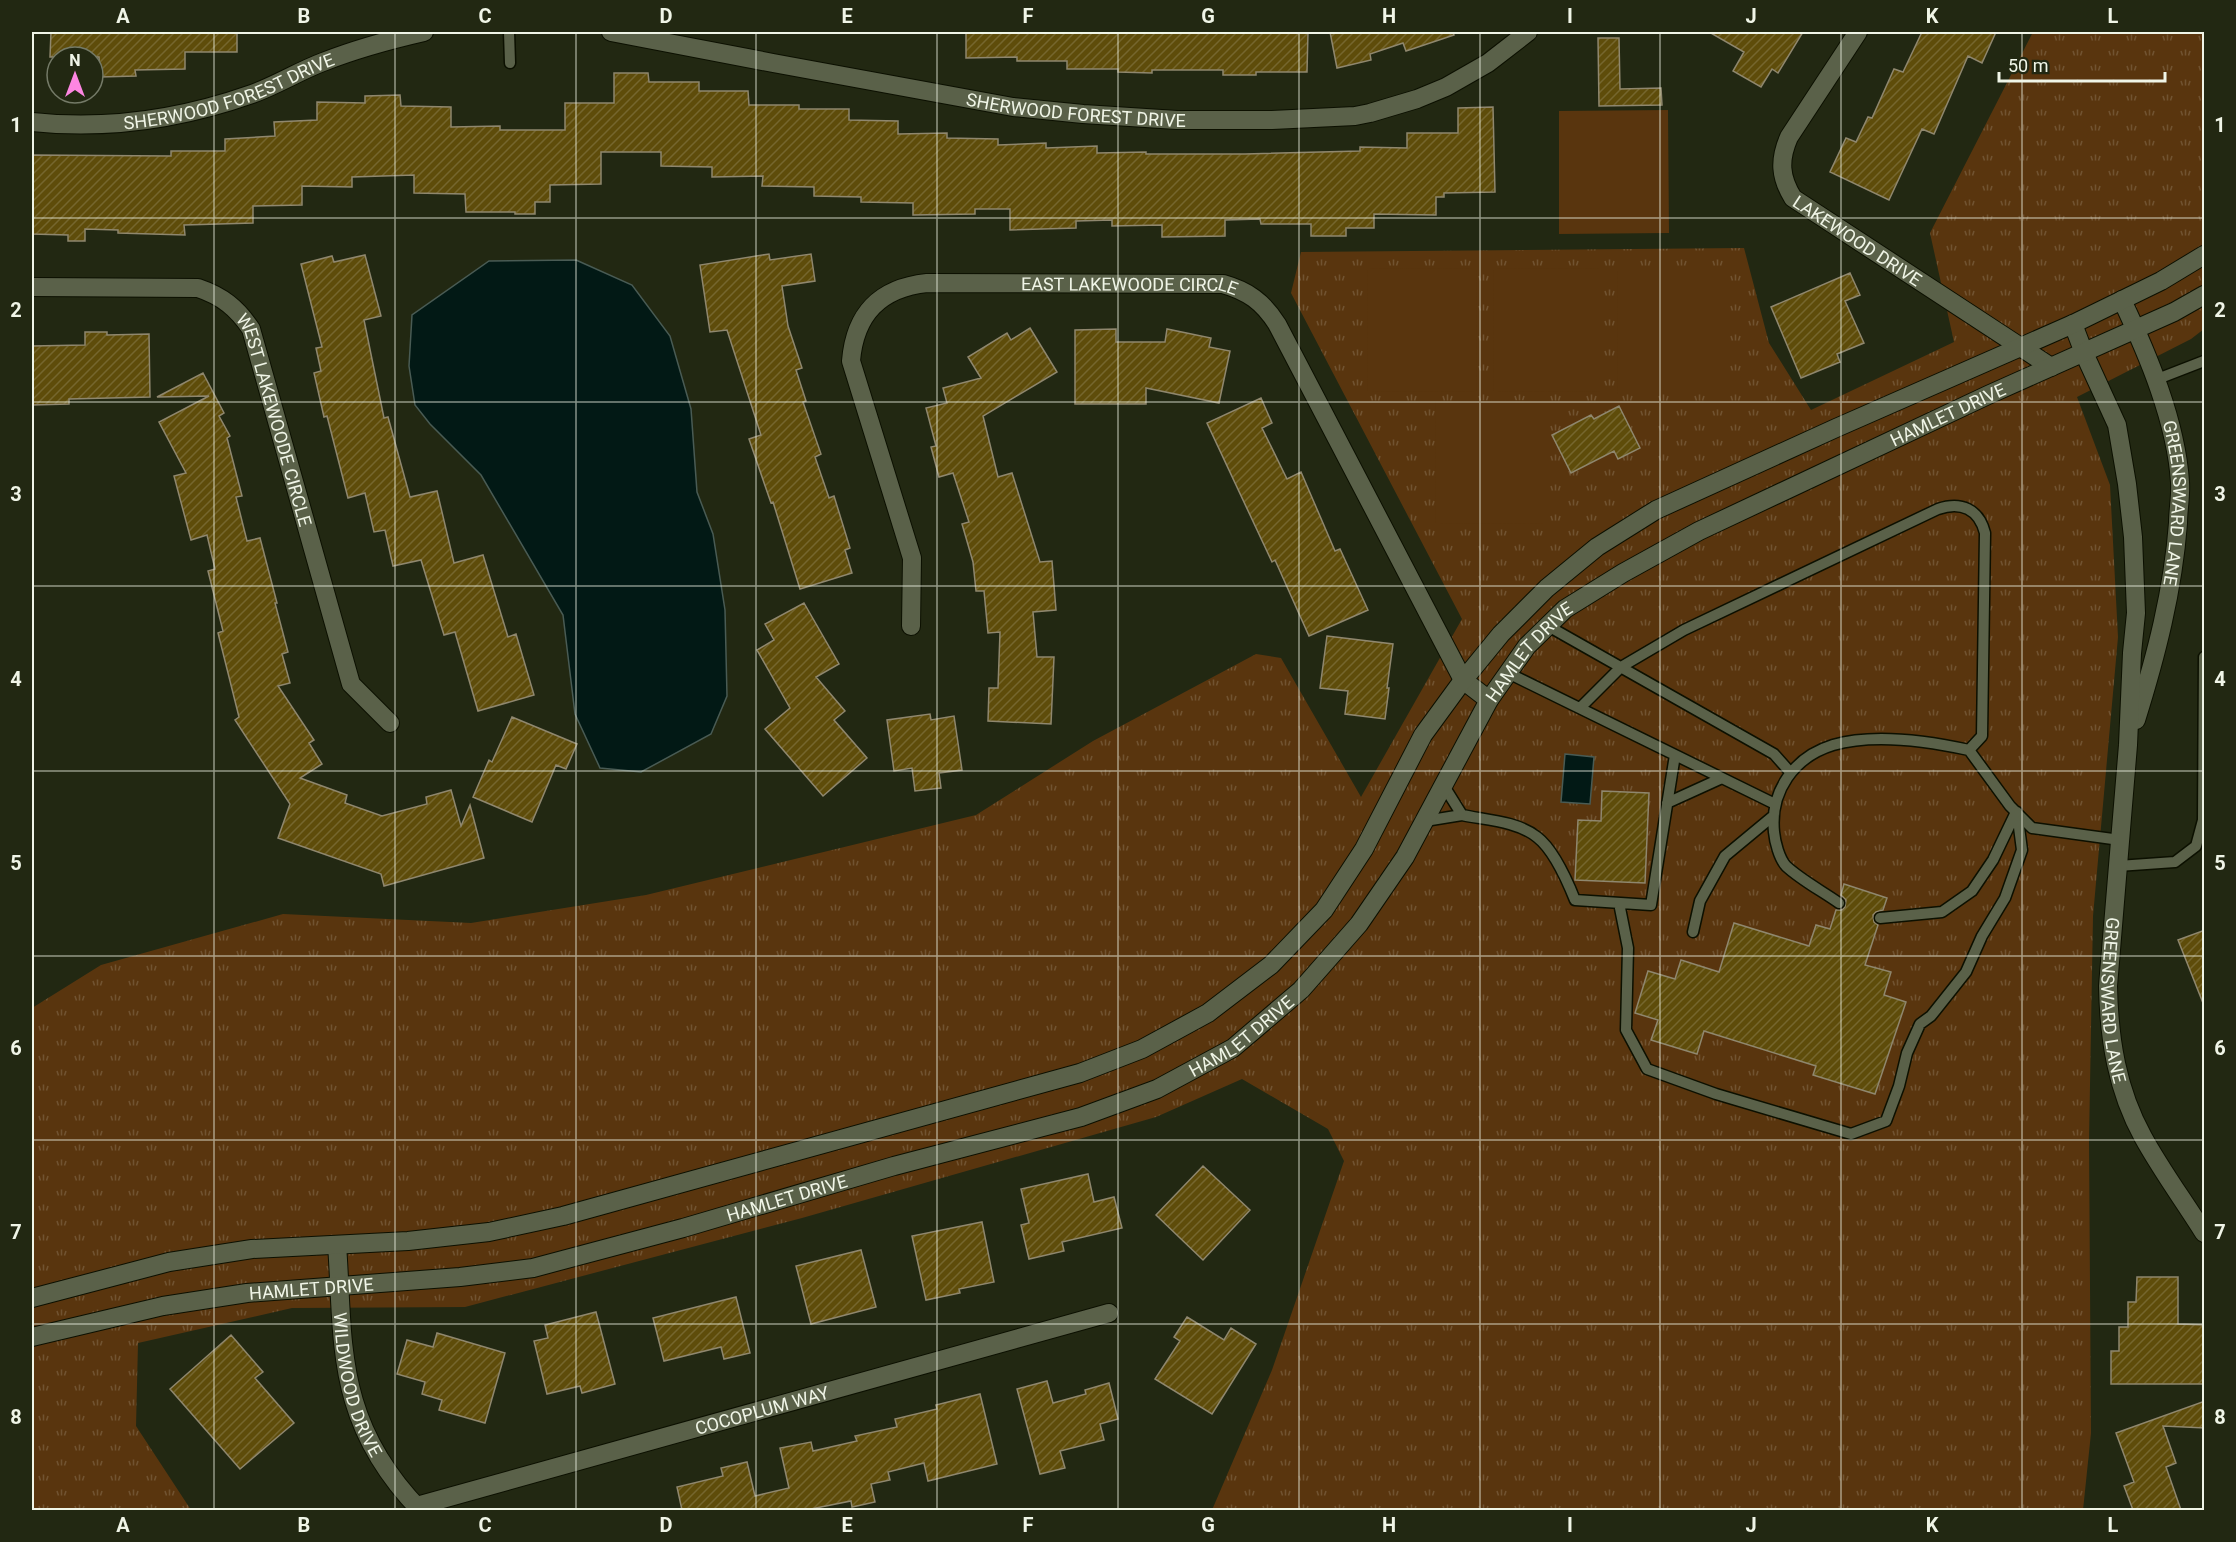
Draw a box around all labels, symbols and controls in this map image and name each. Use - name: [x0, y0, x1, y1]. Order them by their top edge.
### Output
- text: A: [116, 4, 130, 28]
- text: B: [298, 4, 310, 28]
- text: C: [478, 4, 492, 28]
- text: D: [660, 4, 673, 28]
- text: E: [841, 4, 853, 28]
- text: F: [1023, 4, 1034, 28]
- text: G: [1201, 4, 1215, 28]
- text: H: [1382, 4, 1396, 28]
- text: I: [1567, 4, 1573, 28]
- text: J: [1745, 4, 1757, 28]
- text: K: [1926, 4, 1939, 28]
- text: L: [2108, 4, 2119, 28]
- north arrow: [45, 45, 105, 105]
- scale bar: [1999, 45, 2166, 83]
- street label: SHERWOOD FOREST DRIVE: [122, 48, 337, 133]
- text: N: [69, 51, 81, 70]
- text: 50 m: [2008, 55, 2048, 76]
- street label: SHERWOOD FOREST DRIVE: [965, 88, 1186, 131]
- text: 1: [10, 113, 22, 137]
- text: 1: [2214, 113, 2226, 137]
- street label: LAKEWOOD DRIVE: [1789, 191, 1926, 290]
- street label: EAST LAKEWOODE CIRCLE: [1021, 273, 1241, 299]
- text: 2: [10, 298, 22, 322]
- text: 2: [2214, 298, 2226, 322]
- street label: WEST LAKEWOODE CIRCLE: [232, 309, 317, 529]
- street label: HAMLET DRIVE: [1887, 378, 2008, 450]
- street label: GREENSWARD LANE: [2159, 418, 2191, 587]
- text: 3: [10, 482, 22, 506]
- text: 3: [2214, 482, 2226, 506]
- street label: HAMLET DRIVE: [1481, 597, 1576, 706]
- text: 4: [10, 667, 22, 691]
- text: 4: [2214, 667, 2226, 691]
- text: 5: [10, 851, 22, 875]
- text: 5: [2214, 851, 2226, 875]
- street label: GREENSWARD LANE: [2097, 916, 2131, 1085]
- street label: HAMLET DRIVE: [1185, 991, 1298, 1081]
- text: 6: [10, 1036, 22, 1060]
- text: 6: [2214, 1036, 2226, 1060]
- street label: HAMLET DRIVE: [724, 1170, 850, 1225]
- text: 7: [10, 1220, 22, 1244]
- text: 7: [2214, 1220, 2226, 1244]
- street label: HAMLET DRIVE: [248, 1273, 374, 1303]
- street label: WILDWOOD DRIVE: [330, 1312, 387, 1460]
- street label: COCOPLUM WAY: [693, 1381, 831, 1438]
- text: 8: [10, 1405, 22, 1429]
- text: 8: [2214, 1405, 2226, 1429]
- text: A: [116, 1513, 130, 1537]
- text: B: [298, 1513, 310, 1537]
- text: C: [478, 1513, 492, 1537]
- text: D: [660, 1513, 673, 1537]
- text: E: [841, 1513, 853, 1537]
- text: F: [1023, 1513, 1034, 1537]
- text: G: [1201, 1513, 1215, 1537]
- text: H: [1382, 1513, 1396, 1537]
- text: I: [1567, 1513, 1573, 1537]
- text: J: [1745, 1513, 1757, 1537]
- text: K: [1926, 1513, 1939, 1537]
- text: L: [2108, 1513, 2119, 1537]

